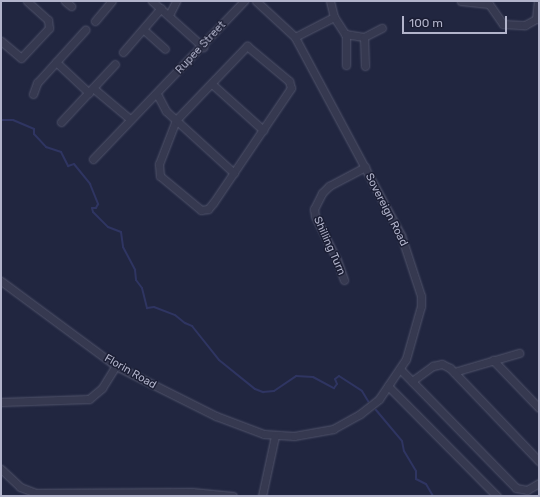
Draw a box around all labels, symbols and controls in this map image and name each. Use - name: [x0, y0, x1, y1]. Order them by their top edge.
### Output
- scale bar: [404, 8, 509, 34]
- text: 100 m: [409, 16, 443, 30]
- street label: Rupee Street: [173, 19, 229, 77]
- street label: Sovereign Road: [362, 171, 410, 249]
- street label: Shilling Turn: [310, 214, 348, 278]
- street label: Florin Road: [102, 352, 158, 392]

